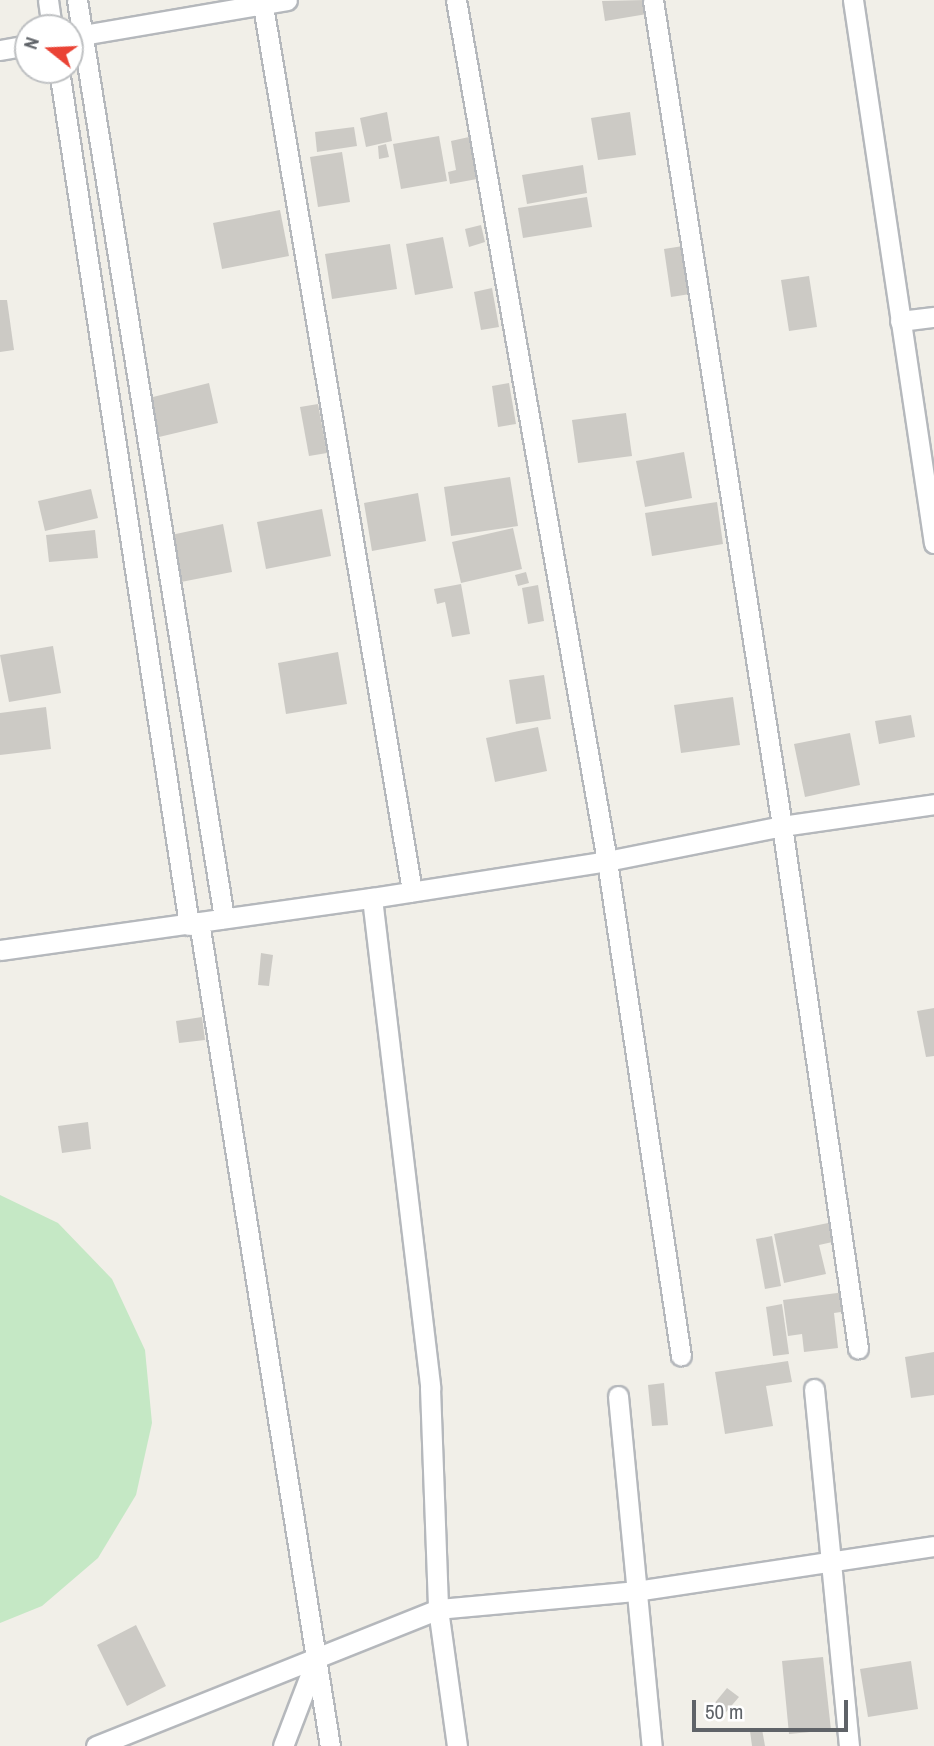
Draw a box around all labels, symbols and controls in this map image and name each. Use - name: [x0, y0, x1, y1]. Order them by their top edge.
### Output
- north arrow: [14, 14, 84, 84]
- text: N: [17, 34, 45, 52]
- scale bar: [696, 1686, 852, 1730]
- text: 50 m: [705, 1697, 743, 1726]

